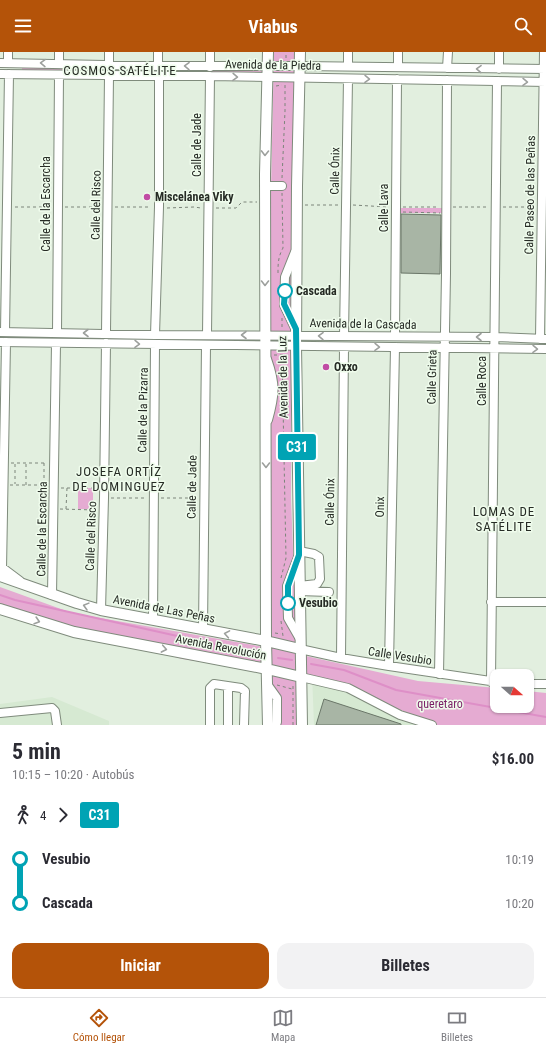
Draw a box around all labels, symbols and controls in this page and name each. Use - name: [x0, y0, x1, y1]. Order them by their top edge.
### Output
- icon: menu: [12, 15, 34, 37]
- icon: search: [512, 15, 534, 37]
- text: Viabus: [248, 16, 298, 37]
- street label: Avenida de la Piedra: [225, 57, 321, 73]
- one-way arrow: [40, 59, 46, 67]
- one-way arrow: [184, 62, 190, 70]
- district label: COSMOS SATÉLITE: [63, 63, 177, 78]
- one-way arrow: [476, 64, 482, 73]
- one-way arrow: [232, 72, 238, 81]
- one-way arrow: [364, 75, 370, 83]
- one-way arrow: [522, 77, 528, 86]
- street label: Calle de Jade: [190, 113, 204, 177]
- street label: Calle Paseo de las Peñas: [522, 135, 538, 255]
- street label: Calle Ónix: [327, 147, 342, 195]
- one-way arrow: [261, 150, 269, 156]
- street label: Calle de la Escarcha: [39, 156, 53, 252]
- street label: Calle del Risco: [88, 170, 104, 240]
- street label: Calle Lava: [377, 183, 391, 232]
- place label: Miscelánea Viky: [155, 190, 234, 204]
- marker: Miscelánea Viky: [142, 192, 152, 202]
- one-way arrow: [261, 280, 269, 286]
- marker: Cascada: [277, 283, 293, 299]
- place label: Cascada: [296, 284, 337, 298]
- street label: Avenida de la Cascada: [309, 316, 417, 332]
- one-way arrow: [83, 329, 89, 337]
- one-way arrow: [241, 331, 247, 339]
- one-way arrow: [318, 332, 324, 340]
- one-way arrow: [476, 333, 482, 341]
- street label: Avenida de la Luz: [275, 336, 291, 418]
- one-way arrow: [134, 340, 140, 348]
- one-way arrow: [374, 343, 380, 351]
- one-way arrow: [532, 345, 538, 353]
- street label: Calle Grieta: [425, 349, 439, 405]
- street label: Calle Roca: [475, 356, 489, 406]
- place label: Oxxo: [334, 360, 358, 374]
- marker: Oxxo: [321, 362, 331, 372]
- street label: Calle de la Pizarra: [135, 367, 151, 453]
- line badge: C31: [274, 434, 320, 460]
- text: C31: [286, 439, 308, 455]
- street label: Calle de Jade: [184, 455, 200, 519]
- one-way arrow: [262, 462, 270, 468]
- district label: JOSEFA ORTÍZ DE DOMINGUEZ: [72, 464, 166, 494]
- street label: Calle Ónix: [322, 478, 337, 526]
- street label: Calle de la Escarcha: [34, 481, 50, 577]
- street label: Onix: [373, 496, 387, 518]
- street label: Calle del Risco: [83, 501, 99, 571]
- district label: LOMAS DE SATÉLITE: [473, 504, 535, 534]
- street label: Avenida de Las Peñas: [112, 592, 216, 626]
- marker: Vesubio: [280, 595, 296, 611]
- place label: Vesubio: [299, 596, 338, 610]
- one-way arrow: [83, 602, 90, 611]
- one-way arrow: [33, 616, 40, 625]
- one-way arrow: [224, 630, 230, 639]
- street label: Avenida Revolución: [175, 631, 268, 663]
- one-way arrow: [161, 644, 167, 653]
- street label: Calle Vesubio: [367, 644, 433, 668]
- north arrow: [490, 669, 534, 713]
- map controls: [490, 669, 534, 713]
- park label: queretaro: [417, 697, 463, 711]
- text: 5 min: [12, 739, 61, 764]
- text: $16.00: [492, 750, 534, 768]
- text: 10:15 – 10:20 · Autobús: [12, 767, 135, 782]
- icon: walk: [12, 804, 34, 826]
- icon: forward: [52, 804, 74, 826]
- text: C31: [88, 807, 111, 823]
- text: 4: [40, 808, 46, 823]
- text: Vesubio: [42, 850, 90, 868]
- text: 10:19: [505, 852, 534, 867]
- text: Cascada: [42, 894, 93, 912]
- text: 10:20: [505, 896, 534, 911]
- button: Iniciar: [12, 943, 269, 989]
- button: Billetes: [277, 943, 534, 989]
- tab: Cómo llegar: [73, 1007, 125, 1044]
- tab: Mapa: [271, 1007, 295, 1044]
- tab: Billetes: [441, 1007, 473, 1044]

